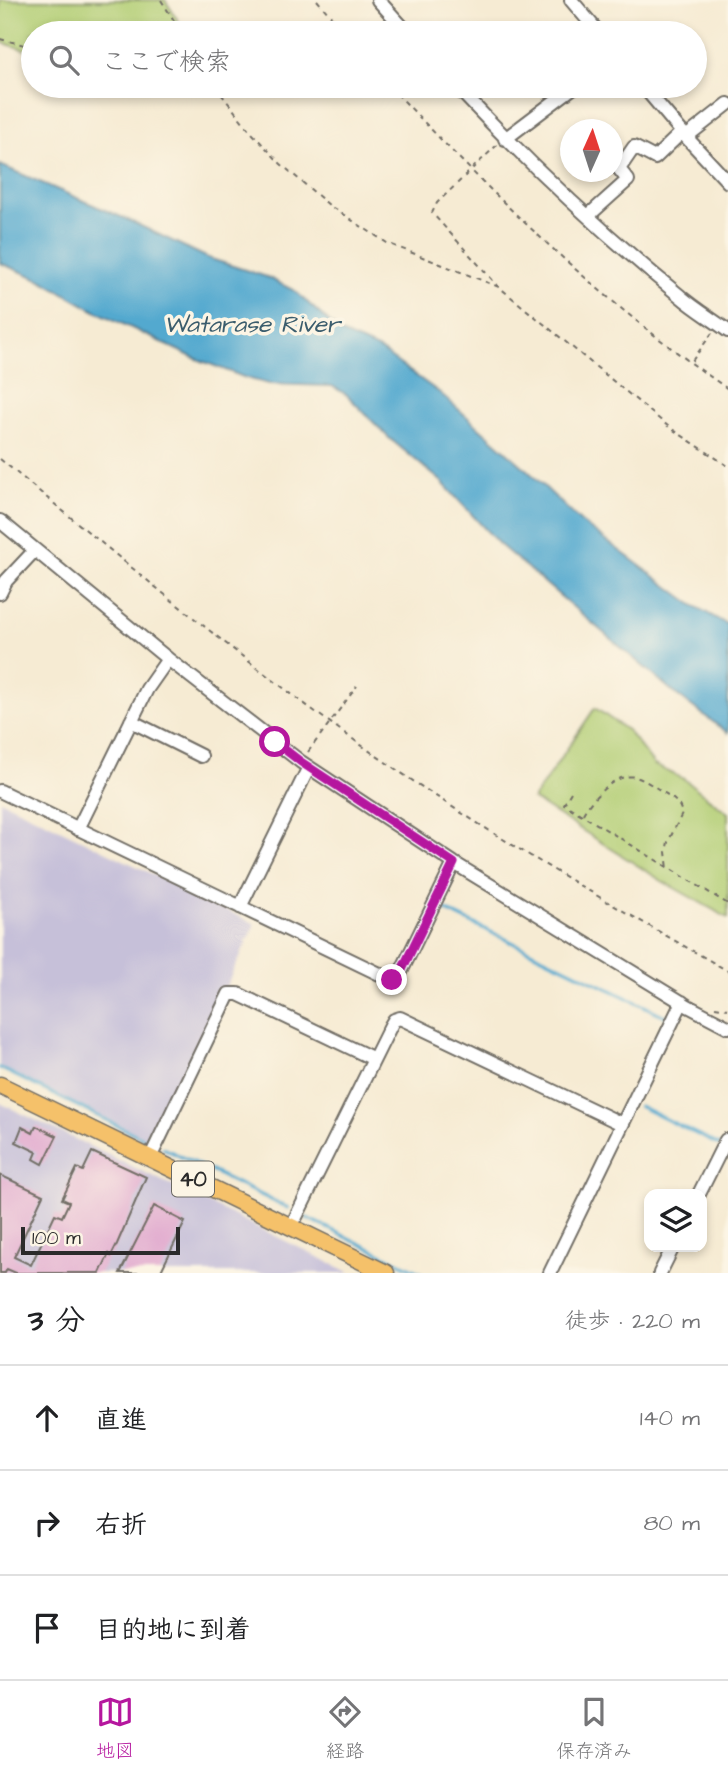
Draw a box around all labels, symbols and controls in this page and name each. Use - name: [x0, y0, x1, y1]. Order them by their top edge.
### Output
- search box: [21, 21, 707, 98]
- icon: search: [45, 41, 83, 79]
- text: ここで検索: [101, 44, 231, 80]
- north arrow: [560, 119, 623, 182]
- water label: Watarase River: [164, 308, 343, 342]
- route start: [259, 726, 290, 757]
- route end: [376, 964, 407, 995]
- road number: 40: [172, 1162, 214, 1196]
- map controls: [644, 1189, 707, 1252]
- button: layers: [644, 1189, 707, 1252]
- scale bar: [21, 1224, 180, 1256]
- text: 100 m: [32, 1225, 81, 1252]
- text: 3 分: [28, 1300, 85, 1342]
- text: 徒歩 · 220 m: [564, 1305, 700, 1337]
- icon: ahead: [28, 1399, 66, 1437]
- text: 直進: [95, 1402, 147, 1438]
- text: 140 m: [640, 1402, 700, 1434]
- icon: right: [28, 1504, 66, 1542]
- text: 右折: [95, 1507, 147, 1543]
- text: 80 m: [643, 1507, 700, 1539]
- icon: arrive: [28, 1609, 66, 1647]
- text: 目的地に到着: [95, 1612, 251, 1648]
- tab: 地図: [96, 1693, 134, 1765]
- tab: 経路: [326, 1693, 364, 1765]
- tab: 保存済み: [556, 1693, 632, 1765]

